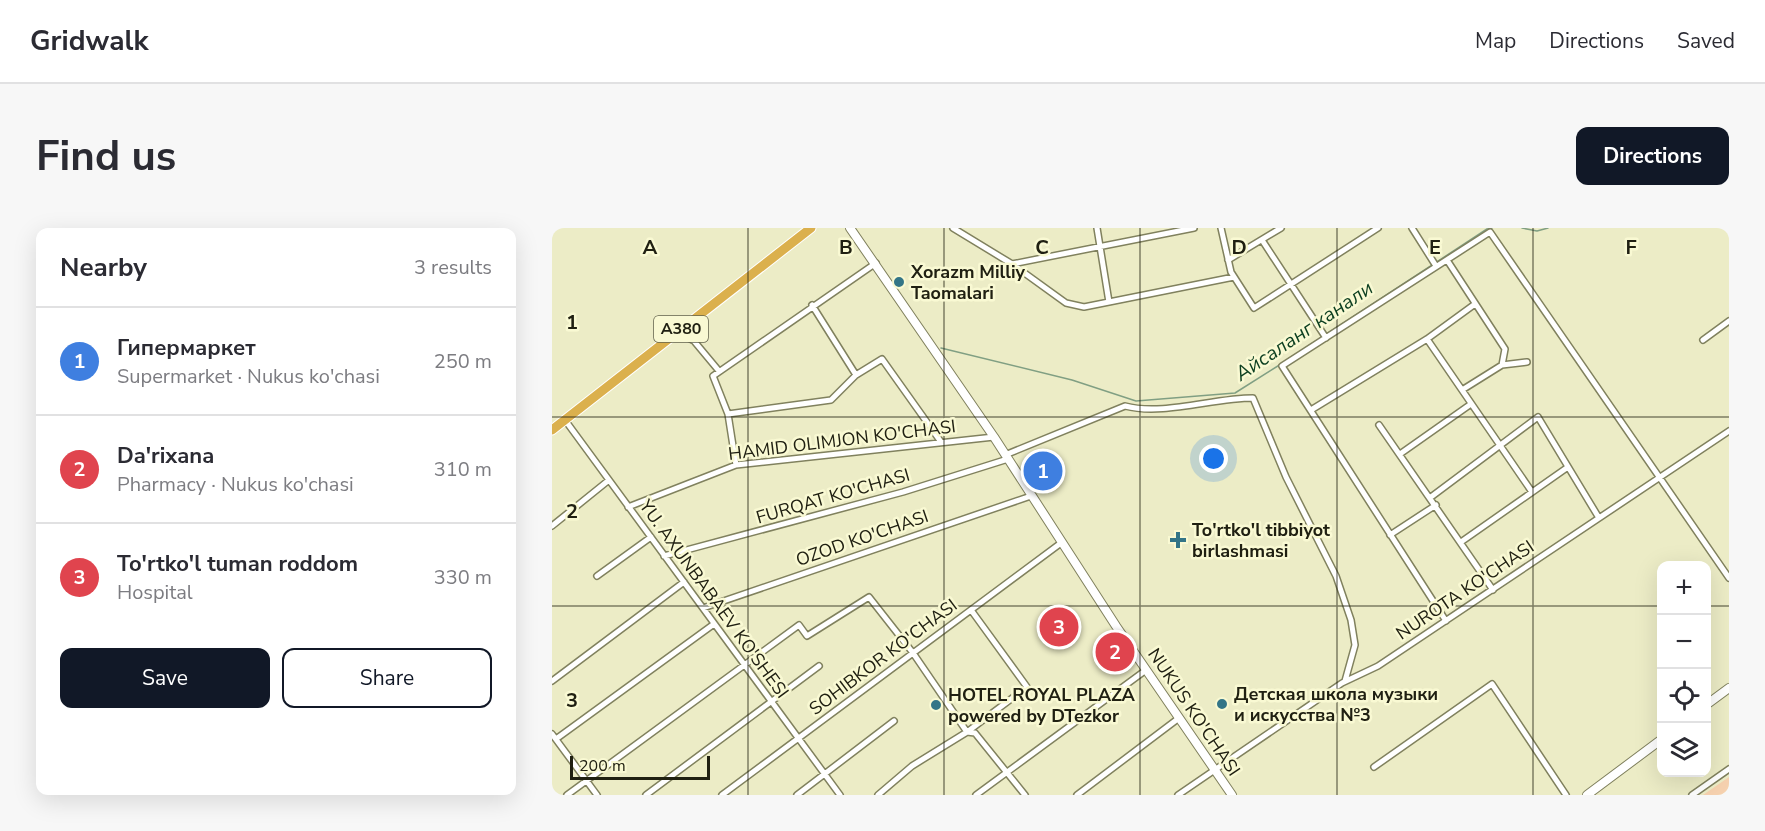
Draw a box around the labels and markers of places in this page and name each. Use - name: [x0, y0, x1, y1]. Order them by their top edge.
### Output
- place label: Xorazm Milliy Taomalari: [910, 260, 1026, 305]
- marker: Xorazm Milliy Taomalari: [892, 275, 906, 289]
- pin: 1: [1024, 448, 1062, 494]
- place label: To'rtko'l tibbiyot birlashmasi: [1192, 518, 1330, 563]
- marker: To'rtko'l tibbiyot birlashmasi: [1169, 531, 1187, 549]
- pin: 3: [1040, 604, 1078, 650]
- pin: 2: [1096, 630, 1134, 674]
- place label: Детская школа музыки и искусства №3: [1234, 682, 1438, 727]
- place label: HOTEL ROYAL PLAZA powered by DTezkor: [948, 683, 1136, 728]
- marker: Детская школа музыки и искусства №3: [1215, 697, 1229, 711]
- marker: HOTEL ROYAL PLAZA powered by DTezkor: [929, 698, 943, 712]

